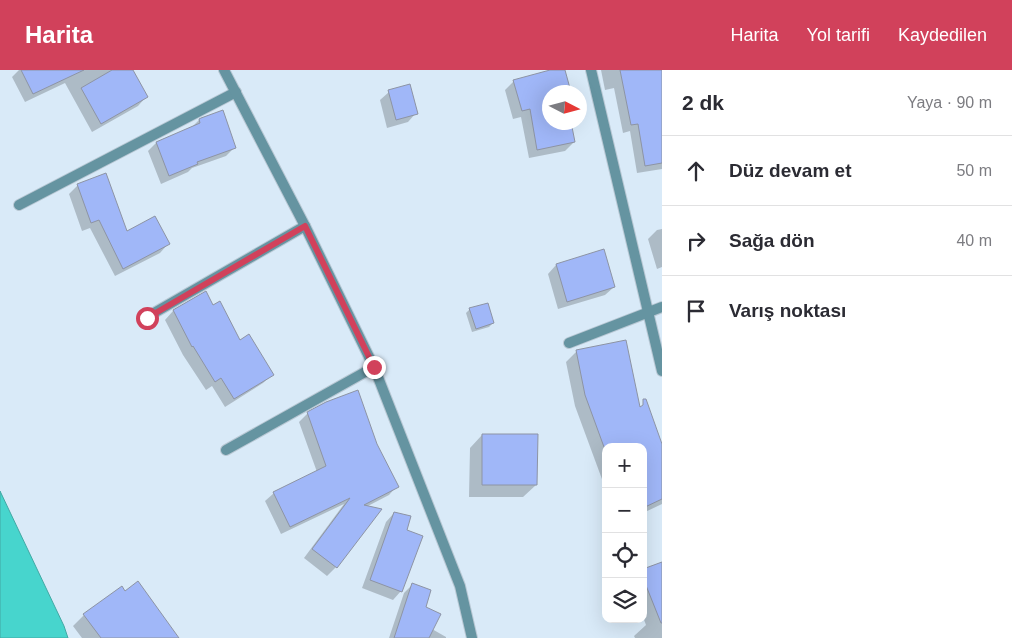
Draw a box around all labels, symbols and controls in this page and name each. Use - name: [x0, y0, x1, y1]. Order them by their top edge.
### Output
- text: Harita: [25, 21, 93, 48]
- text: Harita: [731, 25, 779, 45]
- text: Yol tarifi: [807, 25, 870, 45]
- text: Kaydedilen: [898, 25, 987, 45]
- north arrow: [542, 85, 587, 130]
- text: 2 dk: [682, 91, 724, 114]
- text: Yaya · 90 m: [907, 94, 992, 111]
- icon: ahead: [682, 157, 710, 185]
- text: Düz devam et: [729, 160, 851, 181]
- text: 50 m: [956, 162, 992, 179]
- icon: right: [682, 227, 710, 255]
- text: Sağa dön: [729, 230, 815, 251]
- text: 40 m: [956, 232, 992, 249]
- icon: arrive: [682, 297, 710, 325]
- text: Varış noktası: [729, 300, 846, 321]
- route start: [136, 307, 159, 330]
- route end: [363, 356, 386, 379]
- map controls: [602, 443, 647, 623]
- button: +: [602, 443, 647, 488]
- button: −: [602, 488, 647, 533]
- button: locate: [602, 533, 647, 578]
- button: layers: [602, 578, 647, 623]

